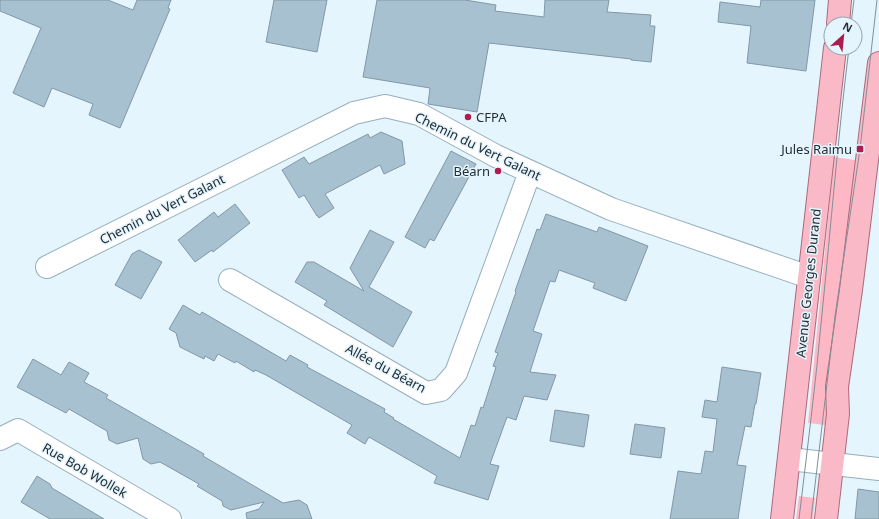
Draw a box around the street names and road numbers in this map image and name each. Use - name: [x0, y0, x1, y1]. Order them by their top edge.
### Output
- street label: Chemin du Vert Galant: [412, 108, 544, 185]
- street label: Chemin du Vert Galant: [96, 169, 228, 248]
- street label: Avenue Georges Durand: [791, 208, 825, 358]
- street label: Allée du Béarn: [343, 339, 429, 397]
- street label: Rue Bob Wollek: [39, 438, 131, 502]

